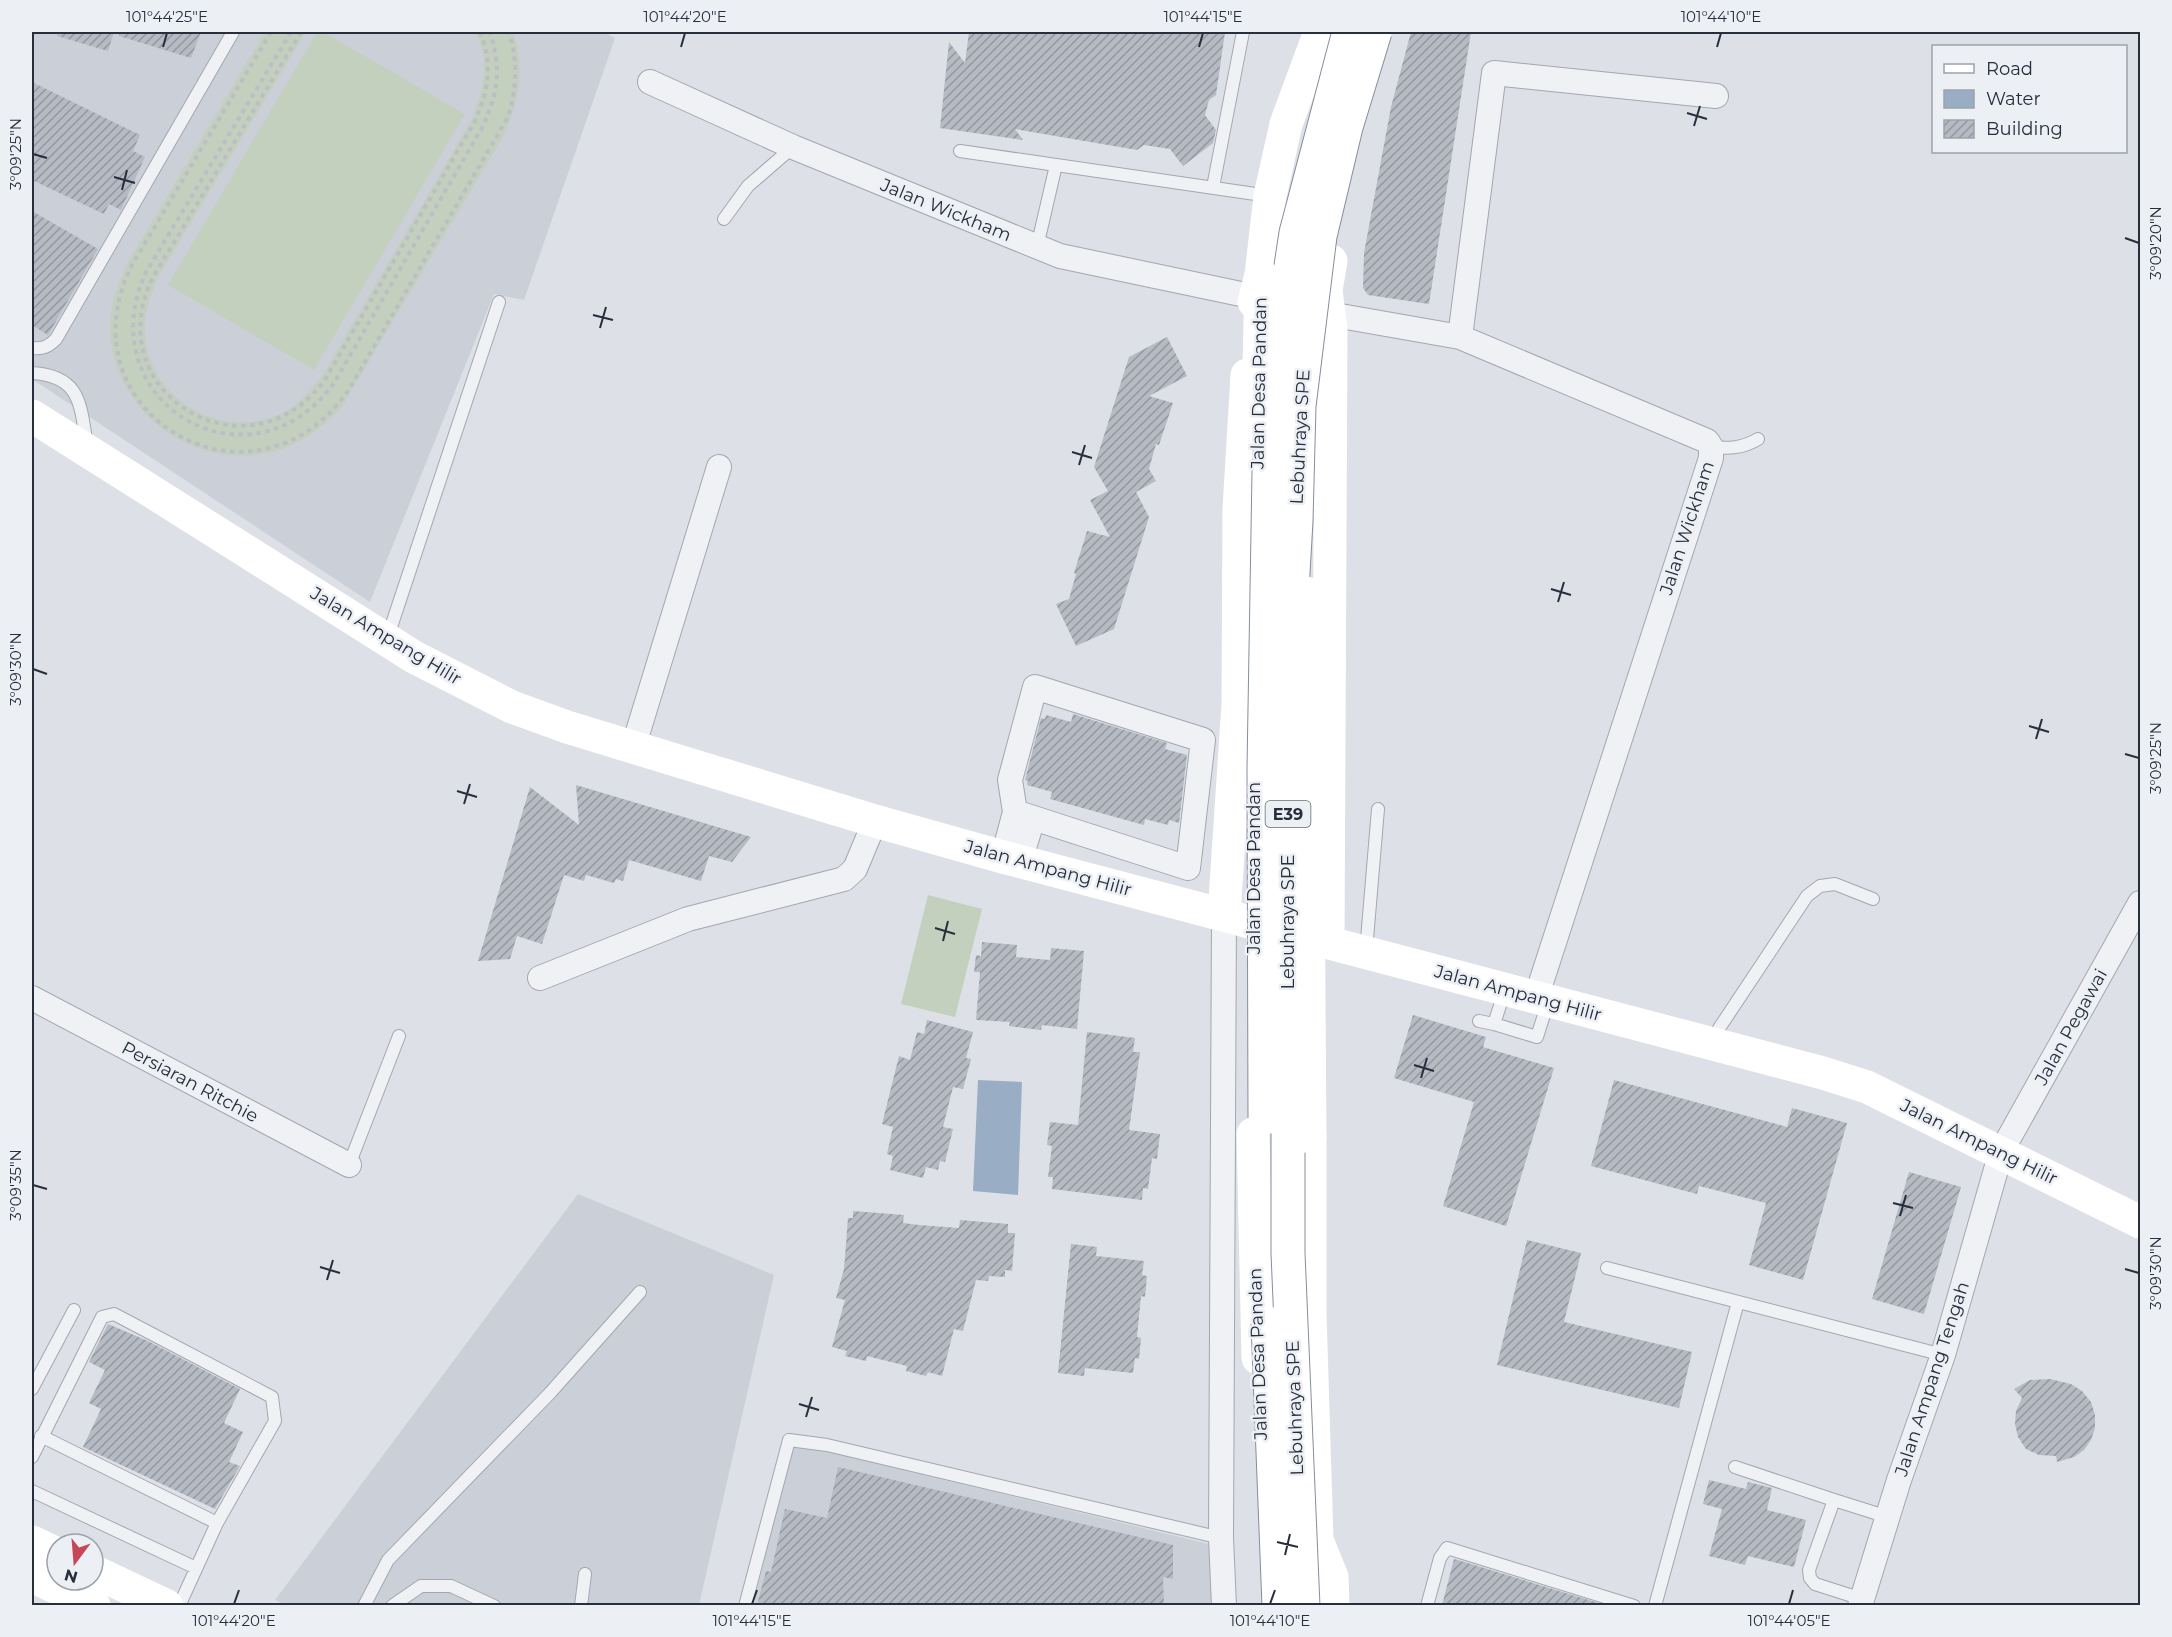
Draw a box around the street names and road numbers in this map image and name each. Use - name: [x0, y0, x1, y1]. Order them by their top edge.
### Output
- street label: Jalan Wickham: [876, 173, 1015, 246]
- street label: Jalan Desa Pandan: [1246, 297, 1272, 470]
- street label: Lebuhraya SPE: [1285, 369, 1315, 505]
- street label: Jalan Wickham: [1655, 458, 1719, 599]
- street label: Jalan Ampang Hilir: [306, 582, 466, 690]
- street label: Jalan Desa Pandan: [1243, 782, 1265, 955]
- road number: E39: [1266, 801, 1310, 827]
- street label: Jalan Ampang Hilir: [961, 835, 1134, 901]
- street label: Lebuhraya SPE: [1277, 854, 1299, 990]
- street label: Jalan Ampang Hilir: [1431, 960, 1604, 1026]
- street label: Jalan Pegawai: [2030, 965, 2112, 1090]
- street label: Persiaran Ritchie: [118, 1037, 262, 1127]
- street label: Jalan Ampang Hilir: [1896, 1094, 2061, 1190]
- street label: Jalan Desa Pandan: [1244, 1268, 1272, 1441]
- street label: Jalan Ampang Tengah: [1890, 1279, 1974, 1480]
- street label: Lebuhraya SPE: [1282, 1340, 1308, 1476]

